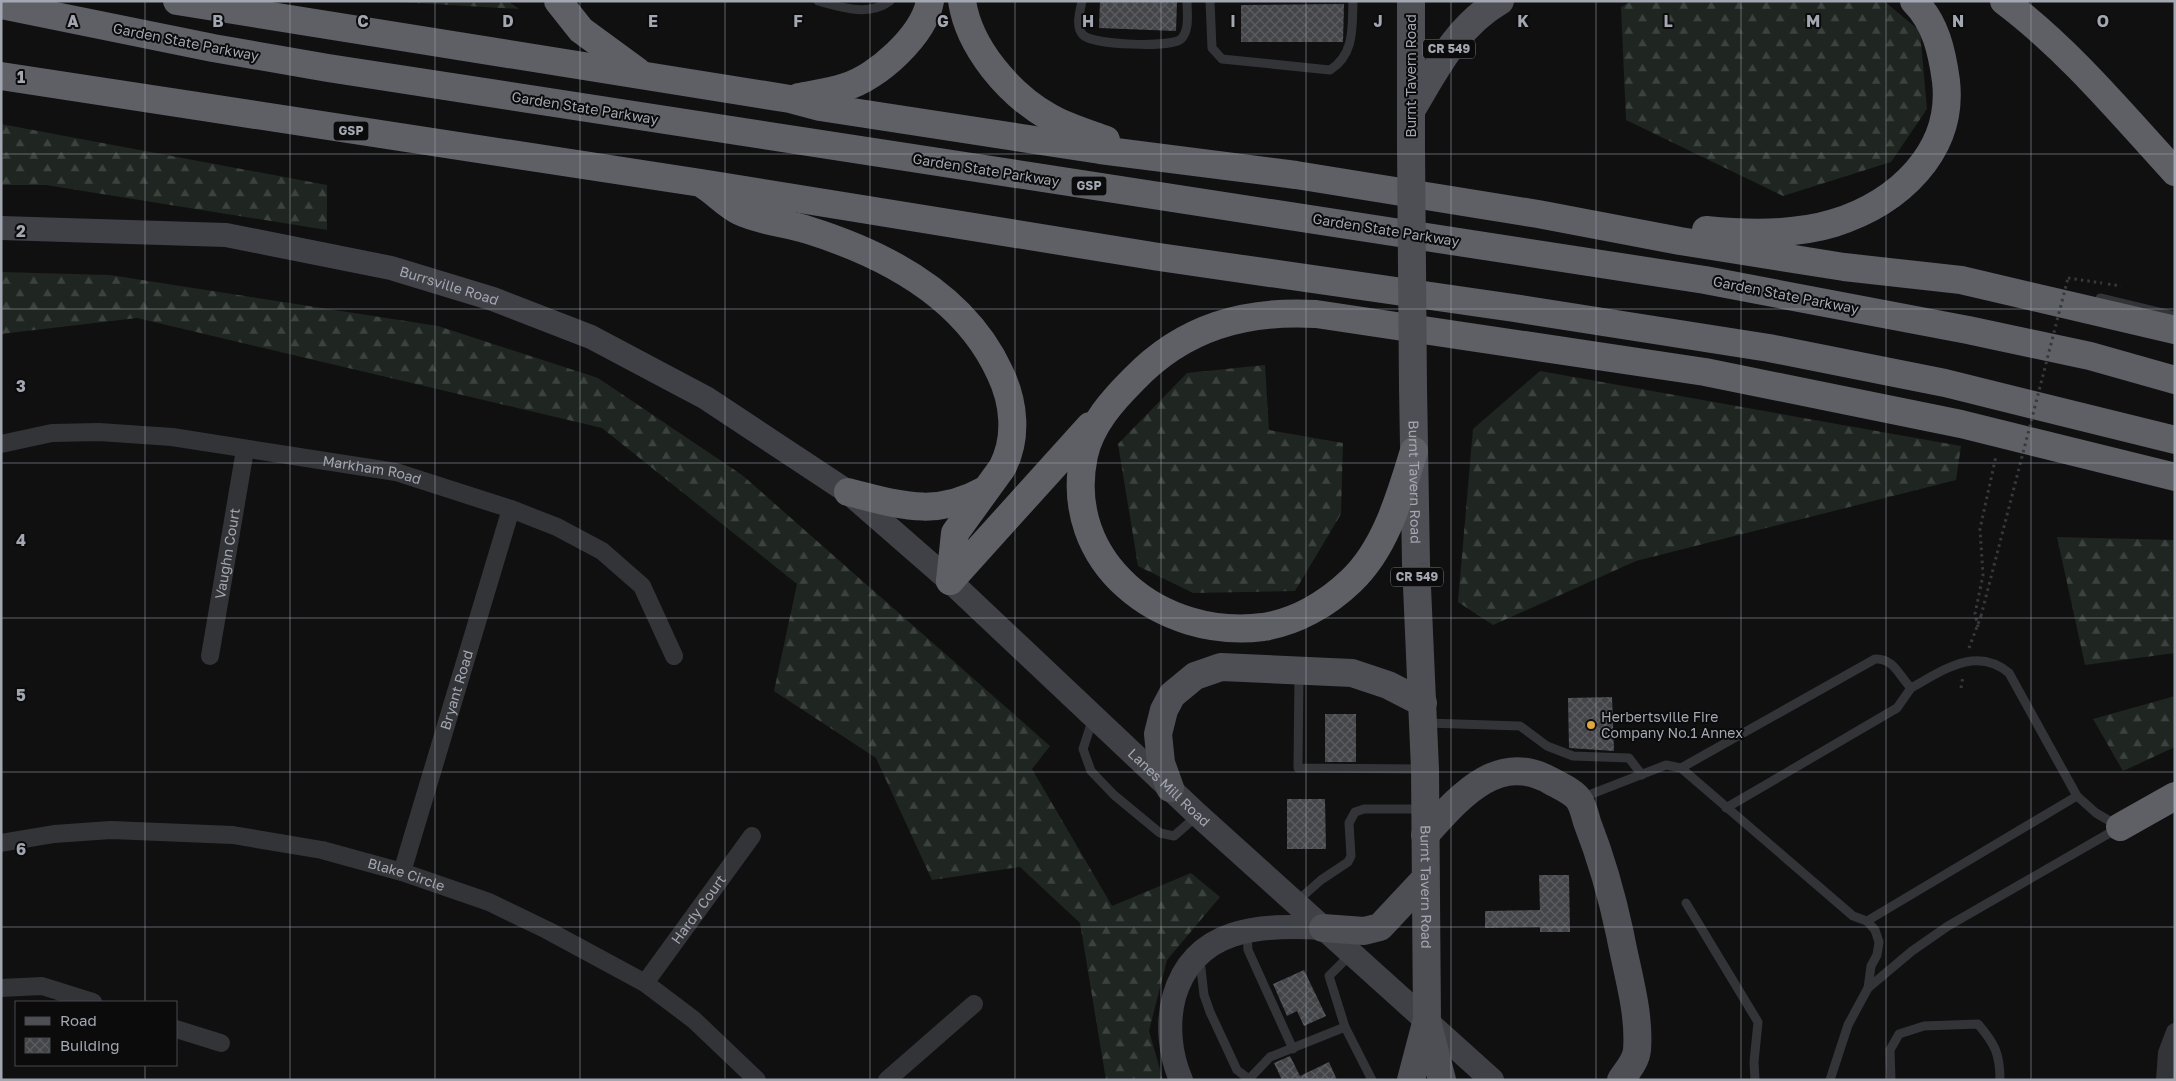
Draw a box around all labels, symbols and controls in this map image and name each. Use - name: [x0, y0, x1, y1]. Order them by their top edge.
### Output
- text: A: [67, 11, 79, 31]
- text: B: [212, 11, 224, 31]
- text: C: [357, 11, 369, 31]
- text: D: [502, 11, 514, 31]
- text: E: [648, 11, 658, 31]
- text: F: [793, 11, 803, 31]
- text: G: [937, 11, 949, 31]
- text: H: [1082, 11, 1094, 31]
- text: I: [1230, 11, 1236, 31]
- text: J: [1373, 11, 1383, 31]
- text: K: [1517, 11, 1529, 31]
- text: L: [1663, 11, 1673, 31]
- text: M: [1806, 11, 1820, 31]
- text: N: [1952, 11, 1964, 31]
- text: O: [2097, 11, 2109, 31]
- street label: Burnt Tavern Road: [1402, 14, 1419, 138]
- street label: Garden State Parkway: [112, 19, 261, 64]
- road number: CR 549: [1423, 40, 1475, 59]
- text: 1: [17, 67, 25, 87]
- street label: Garden State Parkway: [511, 88, 660, 128]
- road number: GSP: [334, 122, 368, 140]
- street label: Garden State Parkway: [912, 150, 1061, 190]
- road number: GSP: [1072, 177, 1106, 196]
- street label: Garden State Parkway: [1312, 210, 1461, 250]
- text: 2: [16, 221, 26, 241]
- street label: Burrsville Road: [398, 262, 501, 308]
- street label: Garden State Parkway: [1712, 272, 1861, 317]
- text: 3: [16, 376, 26, 396]
- street label: Burnt Tavern Road: [1406, 420, 1425, 544]
- street label: Markham Road: [322, 452, 424, 488]
- street label: Vaughn Court: [211, 507, 243, 600]
- text: 4: [16, 530, 26, 550]
- road number: CR 549: [1391, 568, 1443, 586]
- street label: Bryant Road: [436, 648, 476, 732]
- text: 5: [16, 685, 26, 705]
- place label: Herbertsville Fire Company No.1 Annex: [1601, 708, 1743, 741]
- marker: Herbertsville Fire Company No.1 Annex: [1585, 719, 1597, 731]
- street label: Lanes Mill Road: [1125, 745, 1214, 830]
- street label: Burnt Tavern Road: [1417, 825, 1435, 949]
- text: 6: [16, 839, 26, 859]
- street label: Blake Circle: [366, 854, 447, 894]
- street label: Hardy Court: [667, 871, 729, 947]
- legend: [15, 1001, 178, 1066]
- text: Road: [60, 1011, 97, 1029]
- text: Building: [60, 1036, 120, 1054]

